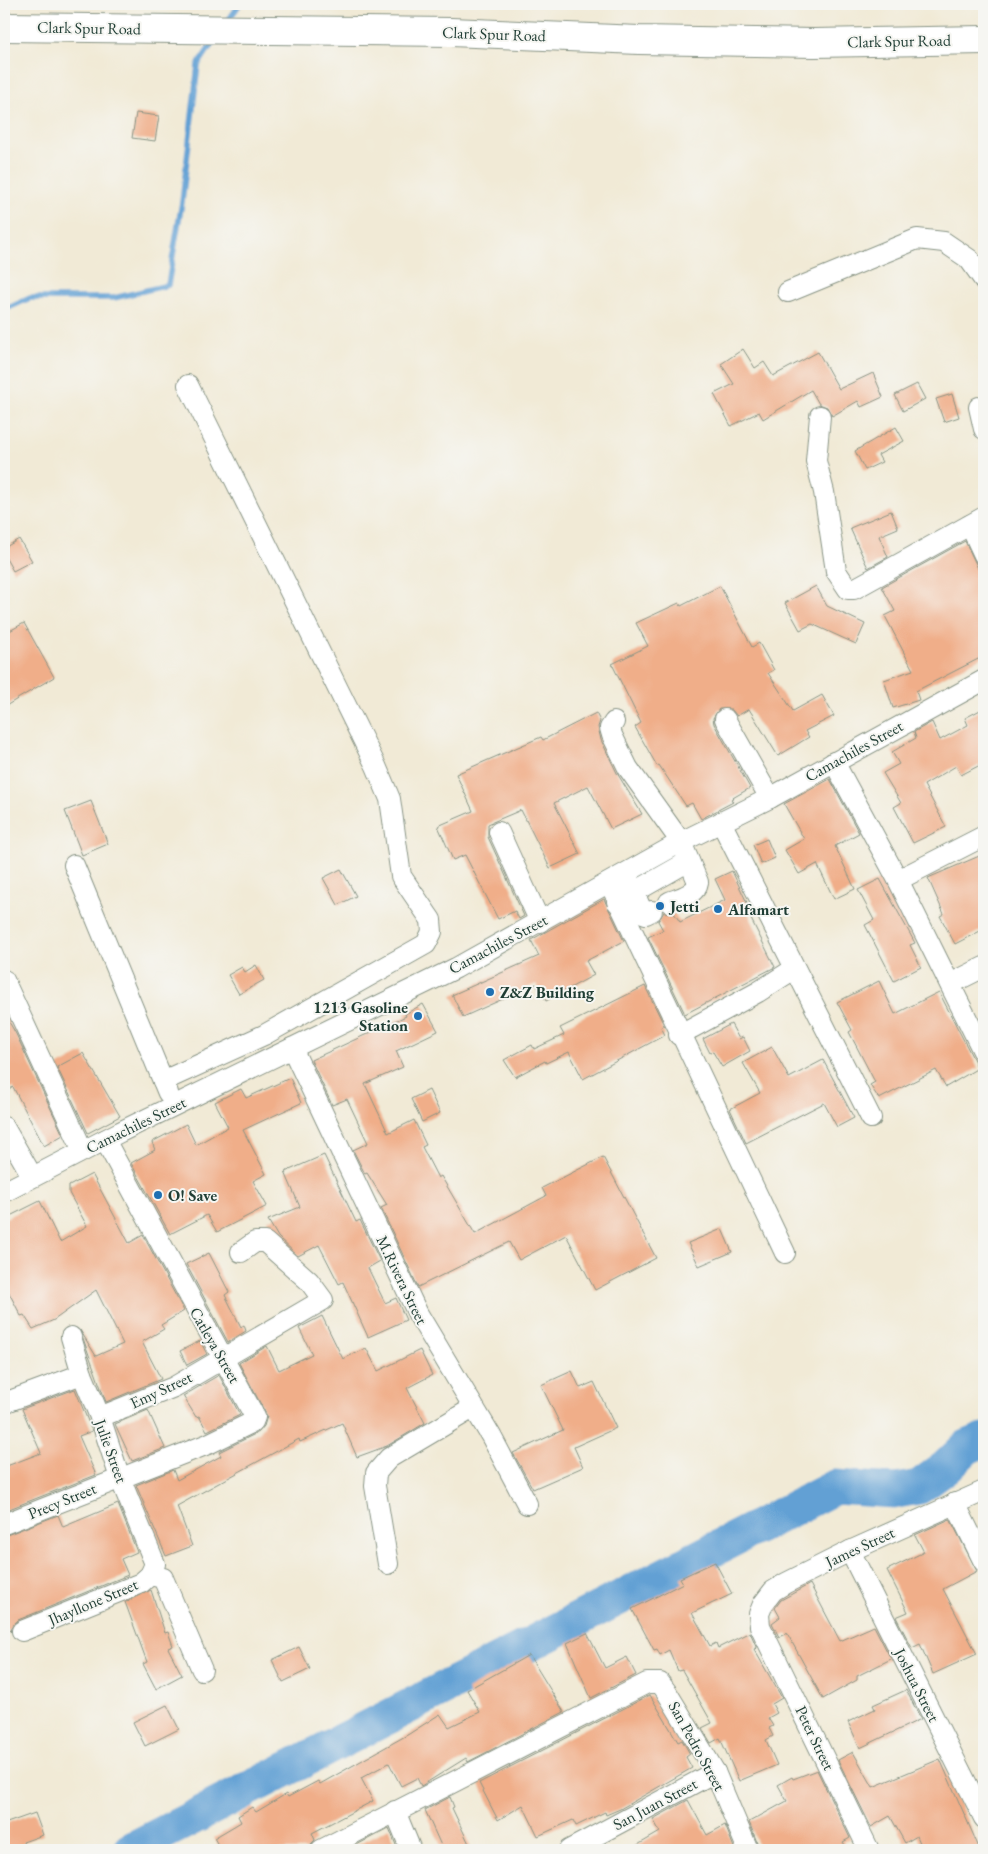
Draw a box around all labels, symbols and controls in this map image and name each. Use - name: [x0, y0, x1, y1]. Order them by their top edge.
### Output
- street label: Clark Spur Road: [37, 17, 142, 39]
- street label: Clark Spur Road: [442, 22, 547, 46]
- street label: Clark Spur Road: [847, 30, 952, 52]
- street label: Camachiles Street: [801, 715, 907, 787]
- place label: Jetti: [668, 896, 699, 917]
- place label: Alfamart: [727, 899, 789, 920]
- marker: Jetti: [654, 900, 666, 912]
- marker: Alfamart: [712, 903, 724, 915]
- street label: Camachiles Street: [445, 909, 551, 979]
- place label: Z&Z Building: [500, 982, 595, 1003]
- marker: Z&Z Building: [484, 986, 496, 998]
- place label: 1213 Gasoline Station: [313, 997, 408, 1036]
- marker: 1213 Gasoline Station: [412, 1010, 424, 1022]
- street label: Camachiles Street: [82, 1092, 190, 1158]
- place label: O! Save: [168, 1185, 218, 1206]
- marker: O! Save: [152, 1189, 164, 1201]
- street label: M.Rivera Street: [371, 1232, 433, 1328]
- street label: Catleya Street: [185, 1303, 245, 1387]
- street label: Emy Street: [127, 1366, 195, 1414]
- street label: Julie Street: [89, 1414, 132, 1486]
- street label: Precy Street: [25, 1478, 99, 1524]
- street label: James Street: [820, 1522, 898, 1573]
- street label: Jhayllone Street: [43, 1574, 141, 1631]
- street label: Joshua Street: [889, 1643, 945, 1725]
- street label: San Pedro Street: [664, 1697, 730, 1795]
- street label: Peter Street: [790, 1702, 840, 1774]
- street label: San Juan Street: [609, 1773, 701, 1835]

